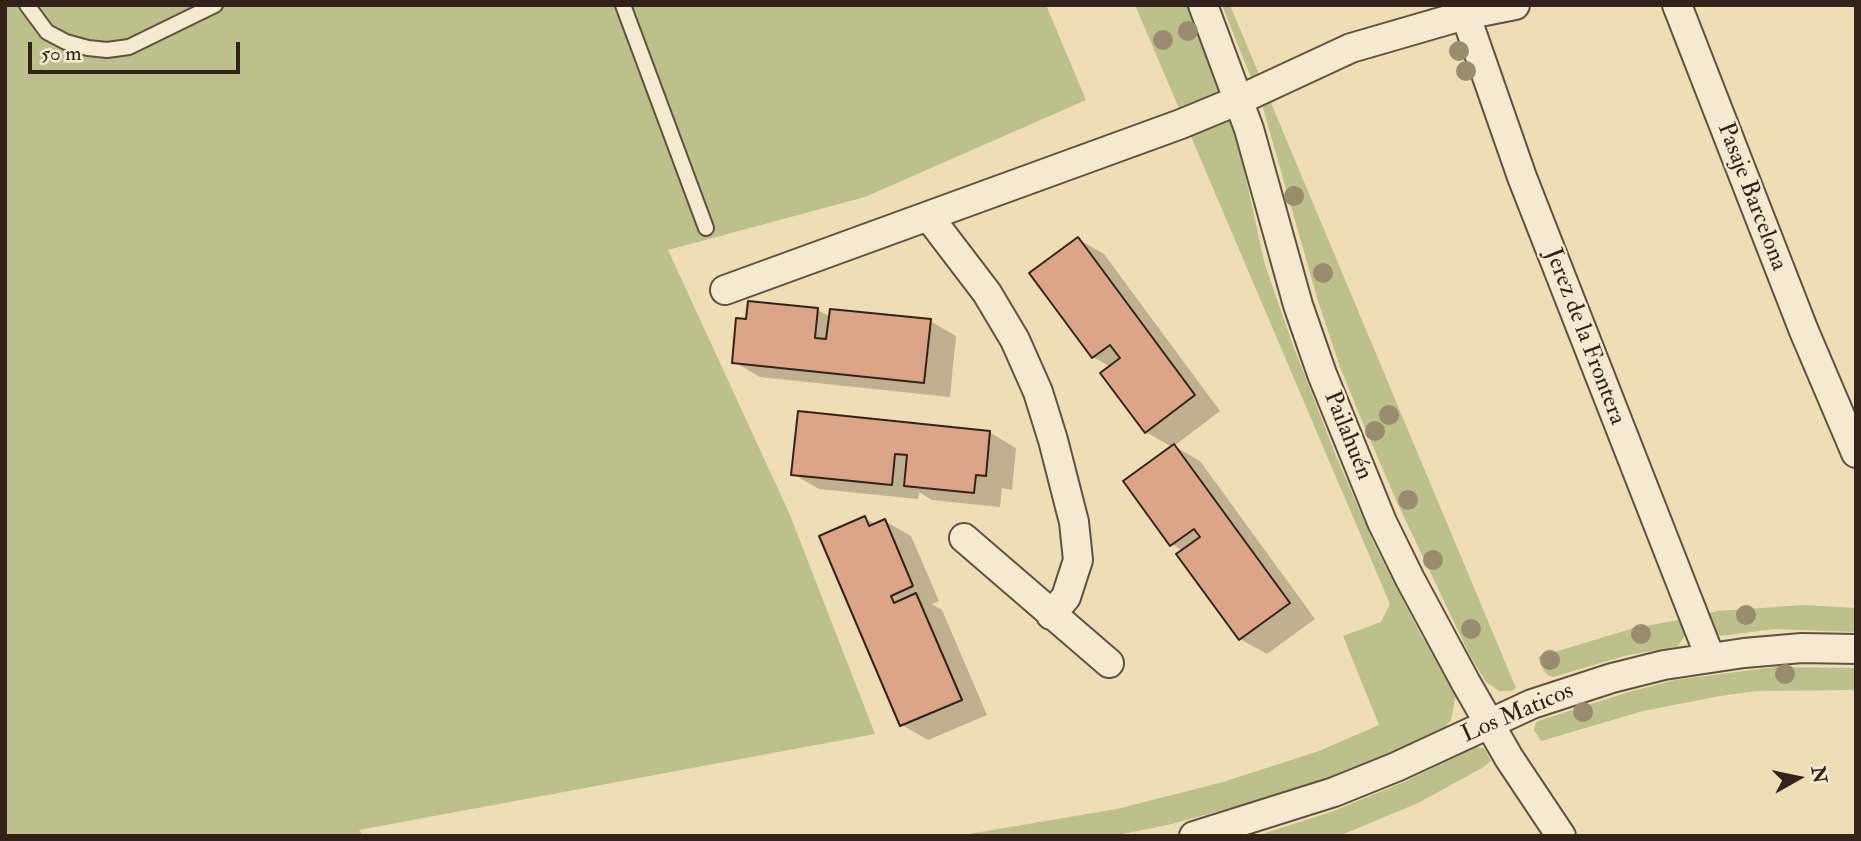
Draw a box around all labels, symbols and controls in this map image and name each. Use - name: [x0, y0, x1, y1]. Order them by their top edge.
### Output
- scale bar: [32, 28, 243, 72]
- text: 50 m: [41, 40, 82, 67]
- street label: Pasaje Barcelona: [1710, 119, 1792, 275]
- street label: Jerez de la Frontera: [1537, 245, 1631, 429]
- street label: Pailahuén: [1316, 388, 1378, 484]
- street label: Los Maticos: [1458, 678, 1578, 750]
- north arrow: [1763, 743, 1833, 813]
- text: N: [1806, 764, 1832, 785]

